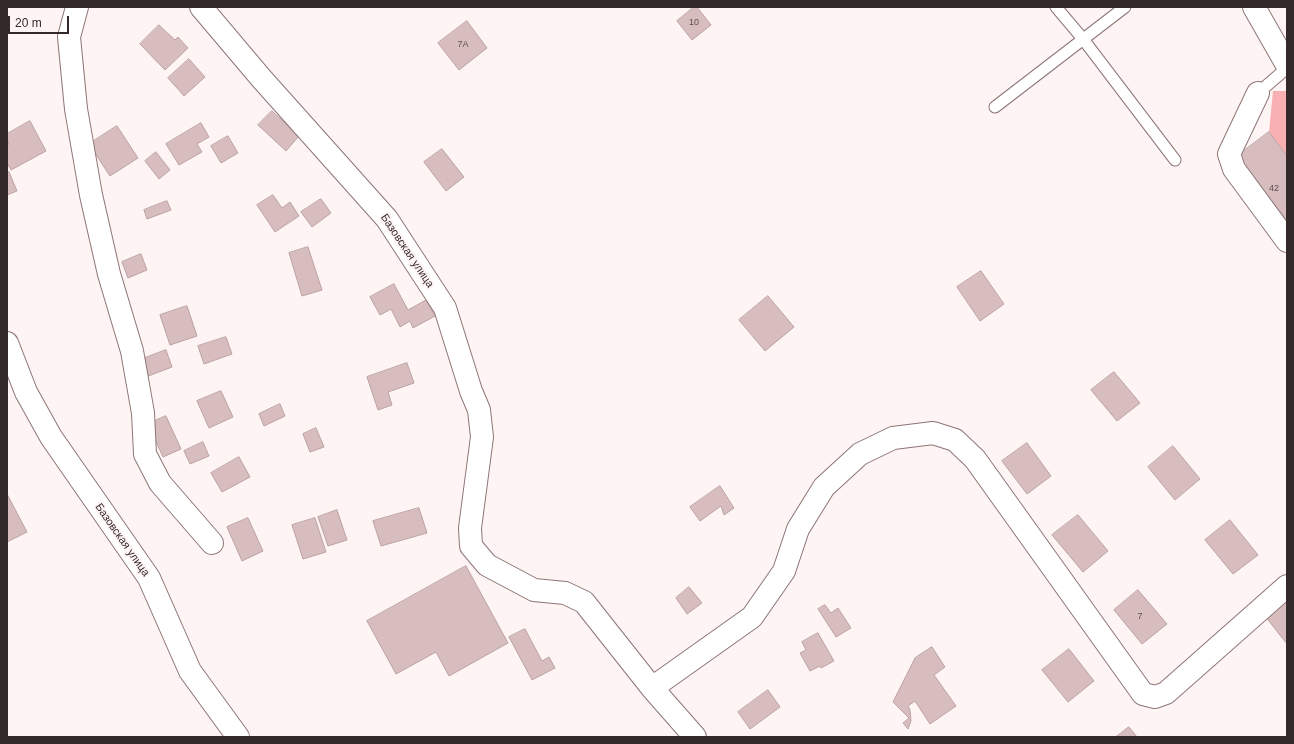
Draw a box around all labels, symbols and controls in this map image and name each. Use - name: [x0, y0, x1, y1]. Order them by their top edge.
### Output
- scale bar: [10, 8, 71, 34]
- text: 20 m: [15, 16, 42, 30]
- house number: 10: [689, 18, 699, 28]
- house number: 7А: [457, 40, 469, 50]
- house number: 42: [1269, 184, 1279, 194]
- street label: Базовская улица: [378, 212, 436, 290]
- street label: Базовская улица: [92, 501, 152, 579]
- house number: 7: [1137, 612, 1143, 622]

